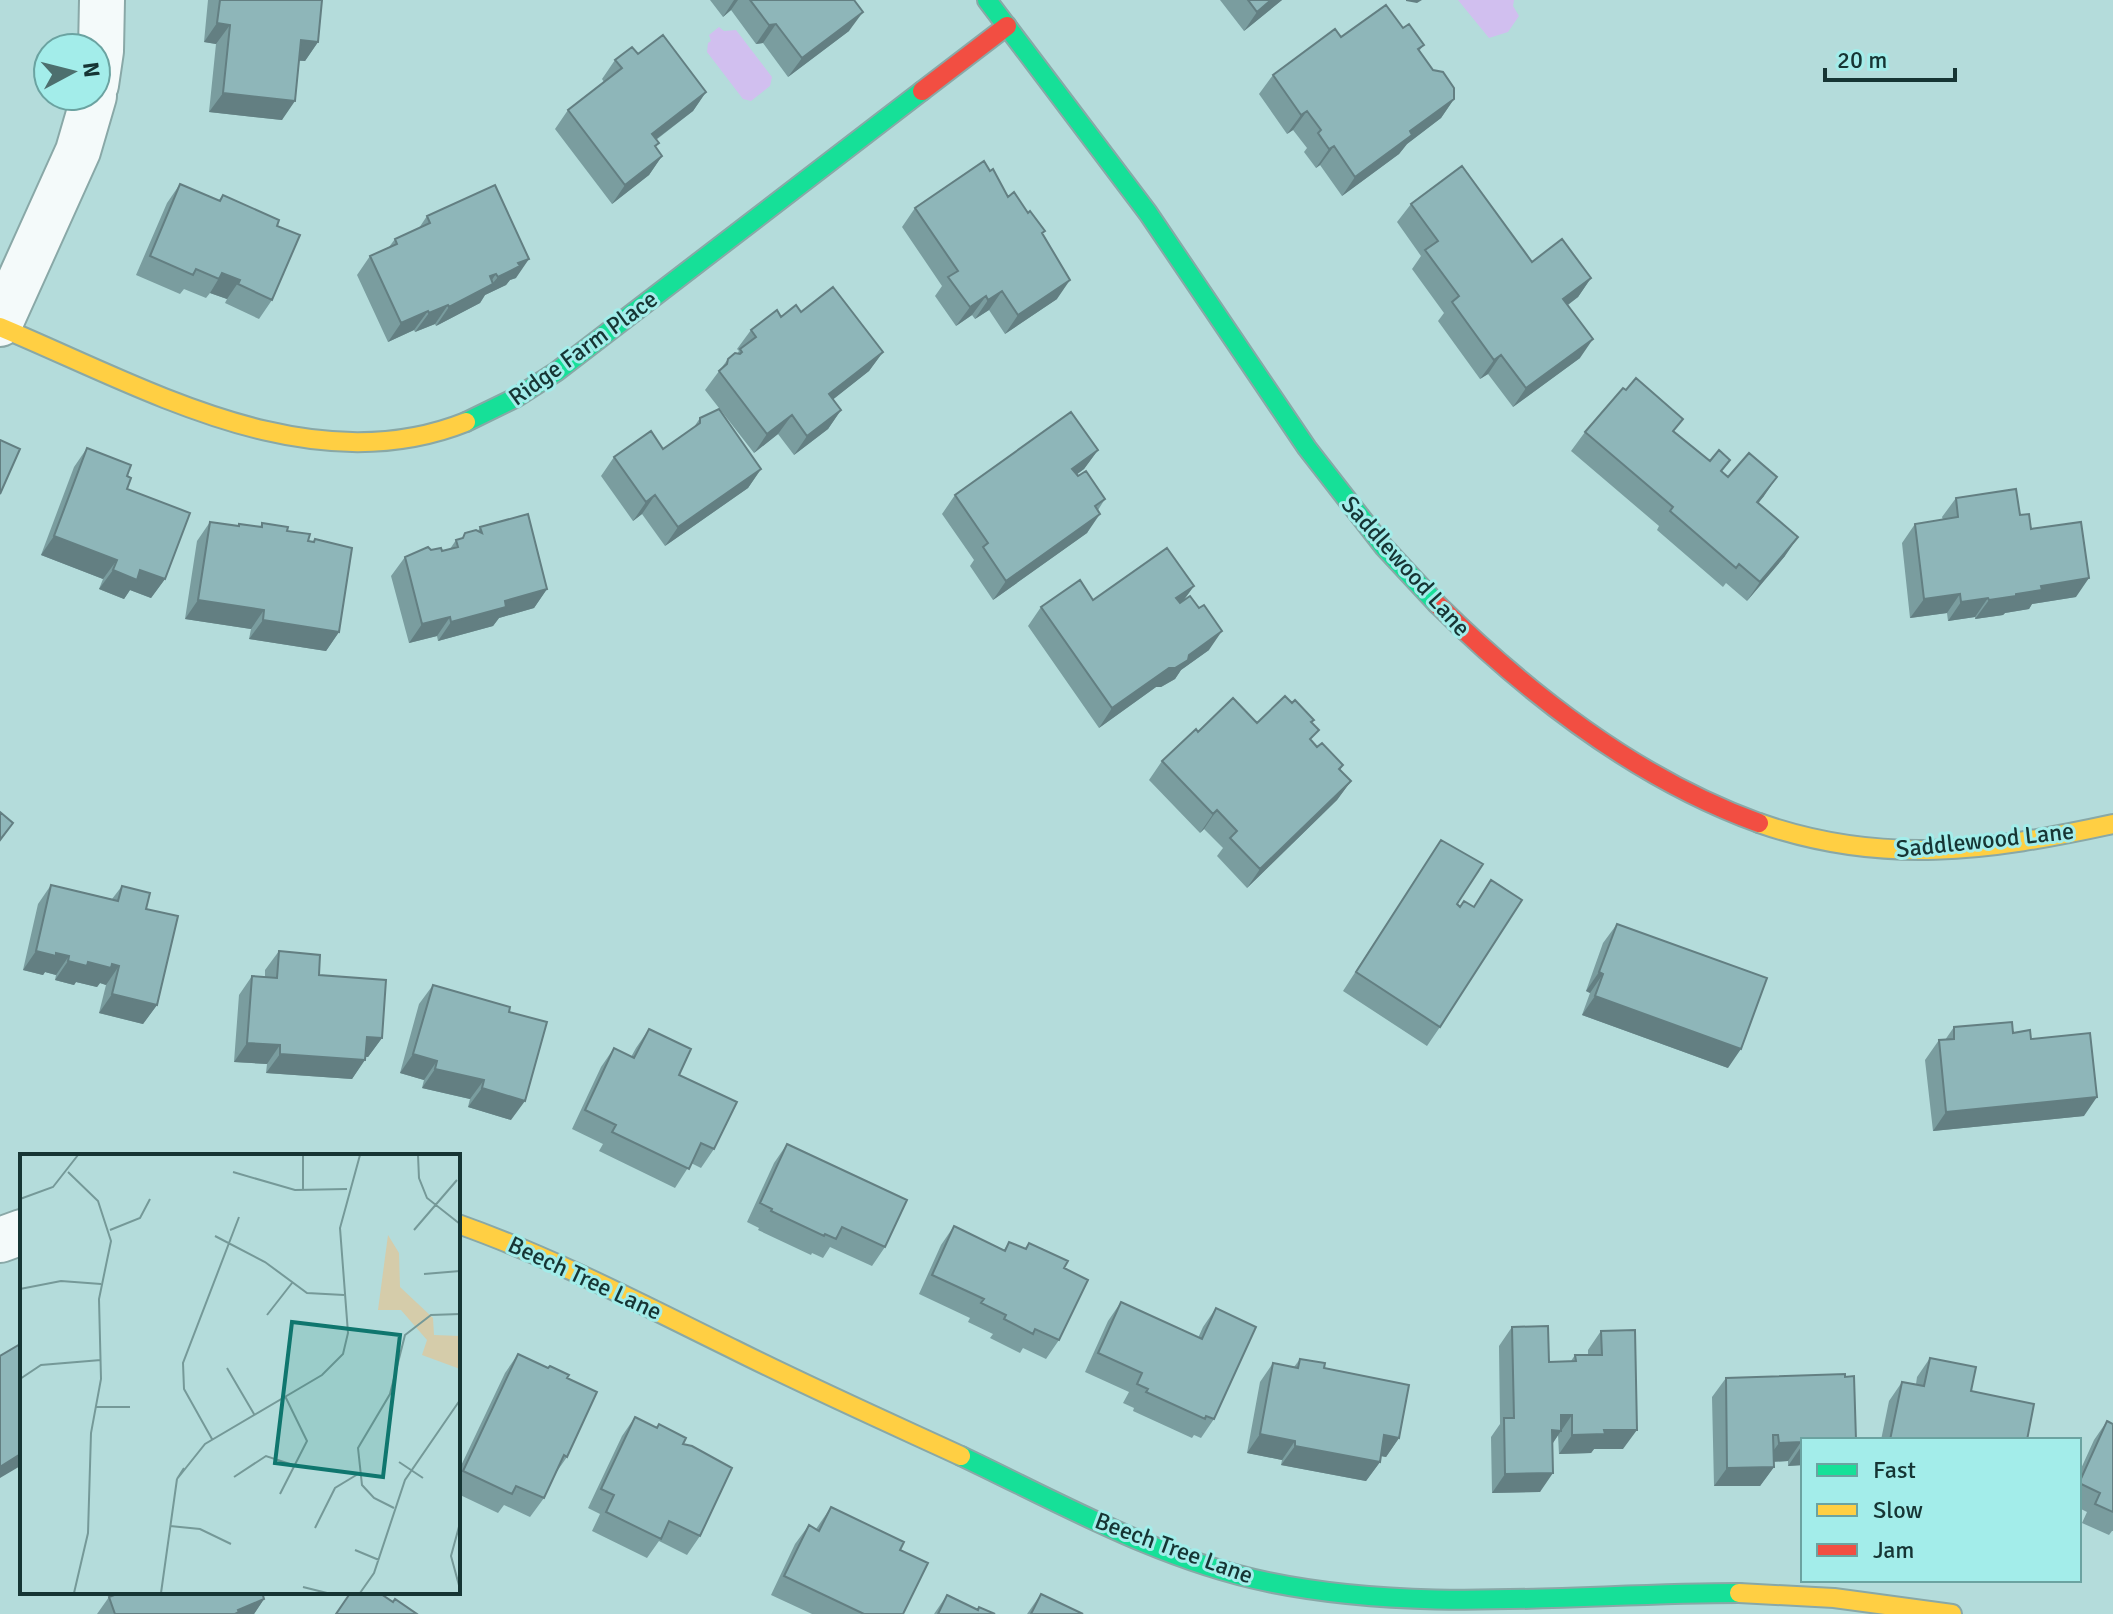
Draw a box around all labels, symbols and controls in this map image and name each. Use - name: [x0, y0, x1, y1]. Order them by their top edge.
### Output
- north arrow: [32, 32, 112, 112]
- scale bar: [1825, 32, 1955, 82]
- text: 20 m: [1837, 45, 1887, 75]
- text: N: [77, 60, 106, 79]
- street label: Ridge Farm Place: [503, 284, 663, 412]
- street label: Saddlewood Lane: [1335, 489, 1477, 643]
- street label: Saddlewood Lane: [1894, 816, 2076, 864]
- inset map: [20, 1154, 460, 1594]
- street label: Beech Tree Lane: [503, 1229, 667, 1327]
- legend: [1801, 1438, 2081, 1582]
- text: Fast: [1873, 1455, 1916, 1485]
- text: Slow: [1873, 1495, 1923, 1525]
- street label: Beech Tree Lane: [1091, 1505, 1257, 1591]
- text: Jam: [1873, 1535, 1914, 1565]

